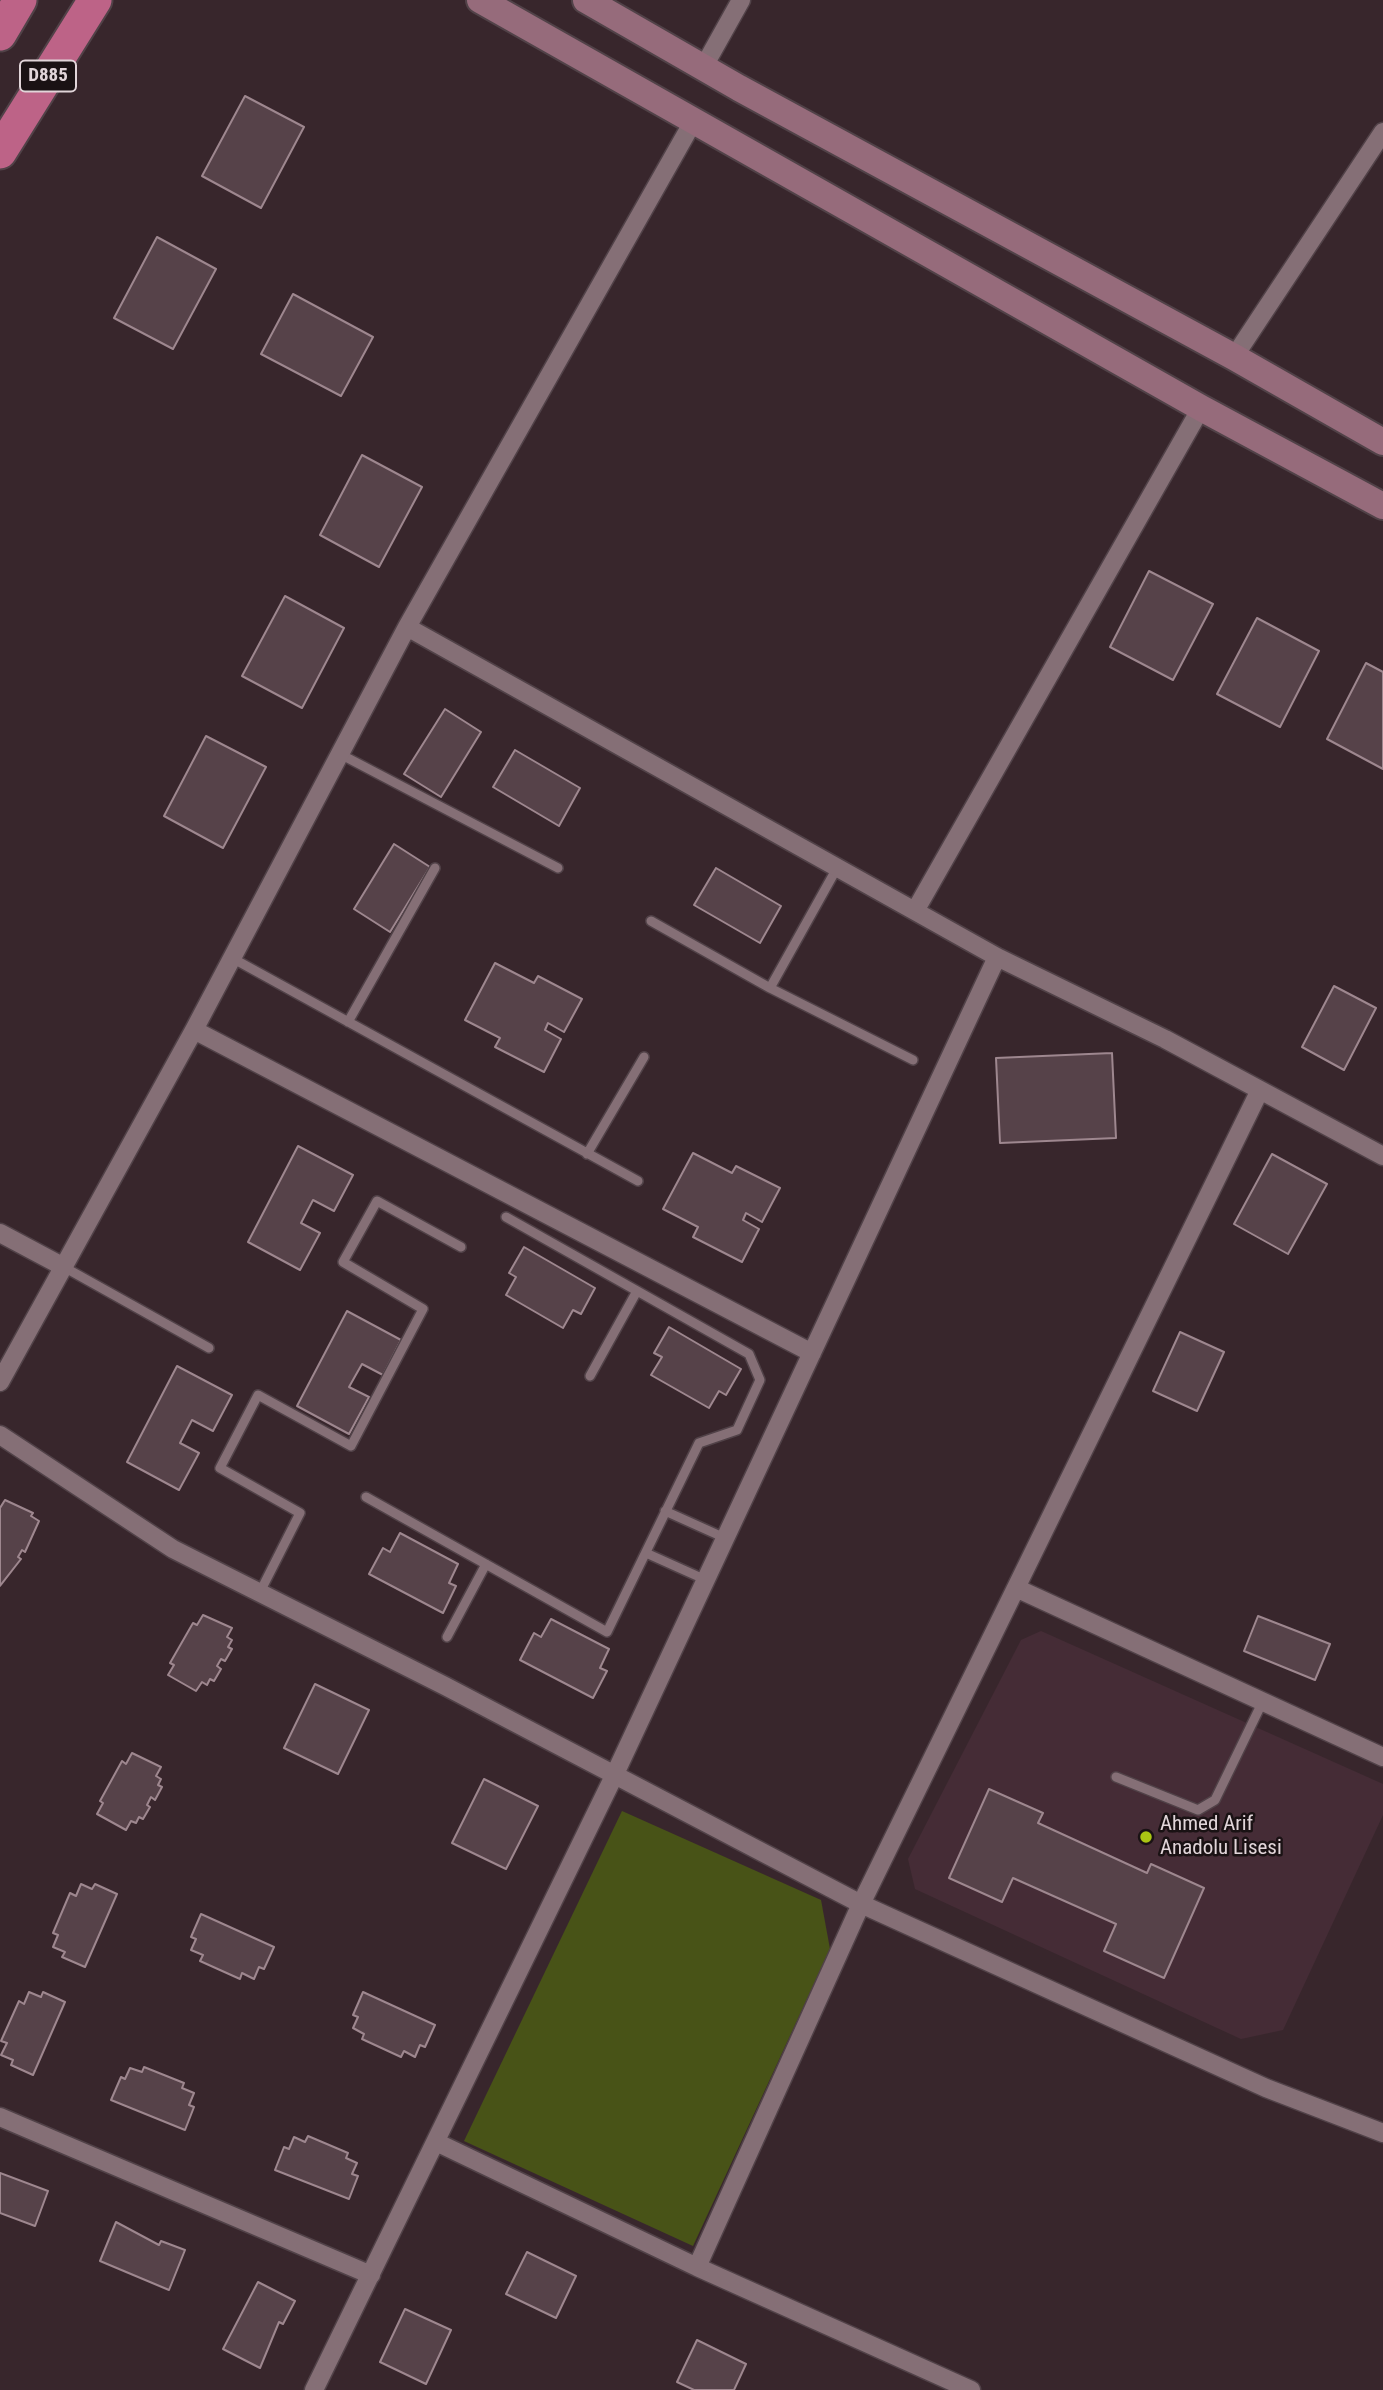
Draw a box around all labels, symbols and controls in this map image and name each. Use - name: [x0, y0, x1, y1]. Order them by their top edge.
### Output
- road number: D885: [20, 60, 76, 92]
- place label: Ahmed Arif Anadolu Lisesi: [1160, 1812, 1282, 1862]
- marker: Ahmed Arif Anadolu Lisesi: [1138, 1829, 1154, 1845]

